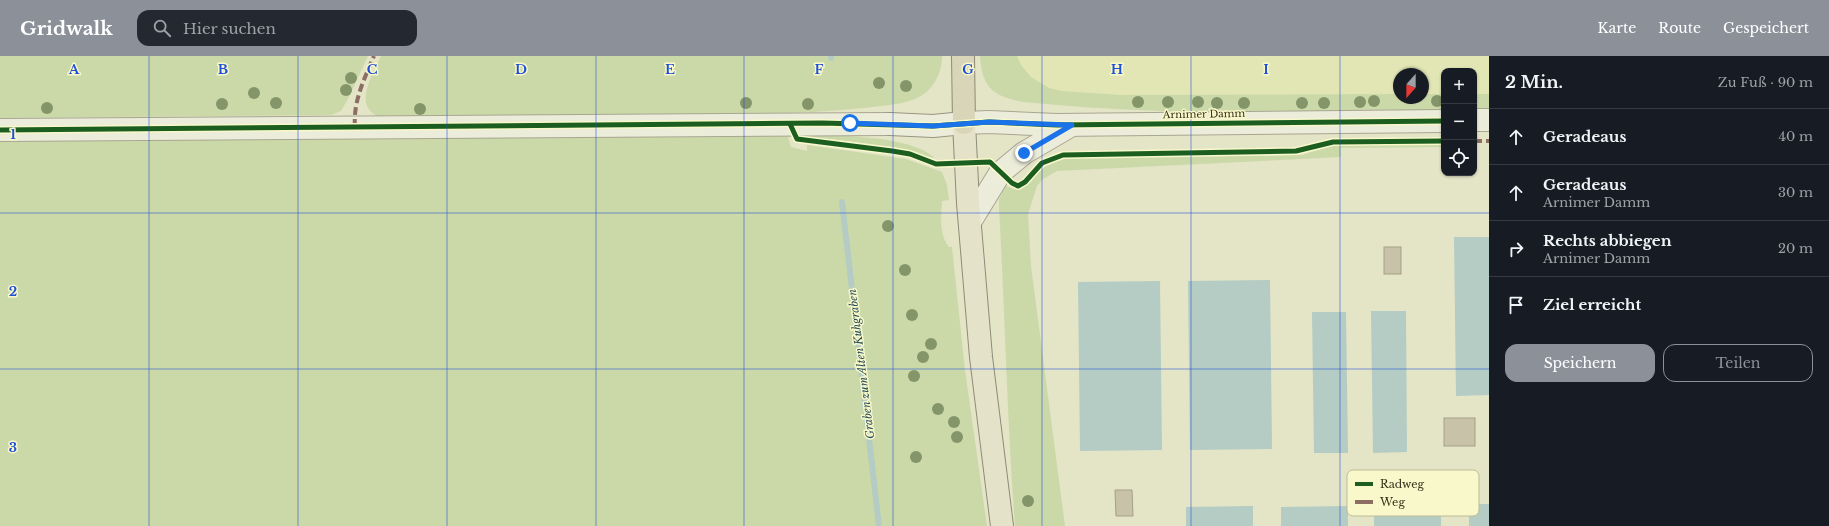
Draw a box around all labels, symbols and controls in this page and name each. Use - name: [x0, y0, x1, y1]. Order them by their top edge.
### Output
- search box: [137, 10, 417, 46]
- text: Gridwalk: [20, 17, 113, 40]
- icon: search: [151, 17, 173, 39]
- text: Hier suchen: [183, 19, 276, 38]
- text: Karte: [1598, 19, 1636, 37]
- text: Route: [1658, 19, 1701, 37]
- text: Gespeichert: [1723, 19, 1809, 37]
- text: A: [68, 61, 80, 78]
- text: B: [218, 61, 228, 78]
- text: C: [367, 61, 378, 78]
- text: D: [515, 61, 527, 78]
- text: E: [665, 61, 675, 78]
- text: F: [815, 61, 824, 78]
- text: G: [962, 61, 974, 78]
- text: H: [1111, 61, 1123, 78]
- text: I: [1263, 61, 1269, 78]
- north arrow: [1393, 68, 1429, 104]
- map controls: [1441, 68, 1477, 176]
- button: +: [1441, 68, 1477, 104]
- text: 2 Min.: [1505, 72, 1563, 93]
- text: Zu Fuß · 90 m: [1718, 74, 1813, 91]
- button: −: [1441, 104, 1477, 140]
- street label: Arnimer Damm: [1162, 107, 1246, 121]
- route start: [841, 114, 859, 132]
- text: 1: [10, 126, 16, 143]
- icon: ahead: [1505, 126, 1527, 148]
- text: Geradeaus: [1543, 127, 1626, 146]
- text: 40 m: [1778, 128, 1813, 145]
- button: locate: [1441, 140, 1477, 176]
- route end: [1015, 144, 1033, 162]
- text: Geradeaus: [1543, 175, 1626, 194]
- icon: ahead: [1505, 182, 1527, 204]
- text: 30 m: [1778, 184, 1813, 201]
- text: Arnimer Damm: [1543, 194, 1650, 211]
- text: Rechts abbiegen: [1543, 231, 1672, 250]
- icon: right: [1505, 238, 1527, 260]
- text: 20 m: [1778, 240, 1813, 257]
- text: Arnimer Damm: [1543, 250, 1650, 267]
- text: 2: [9, 283, 17, 300]
- water label: Graben zum Alten Kuhgraben: [845, 288, 877, 440]
- icon: arrive: [1505, 294, 1527, 316]
- text: Ziel erreicht: [1543, 295, 1641, 314]
- button: Speichern: [1505, 344, 1655, 382]
- button: Teilen: [1663, 344, 1813, 382]
- text: 3: [9, 439, 17, 456]
- legend: [1347, 470, 1479, 516]
- text: Radweg: [1380, 477, 1425, 491]
- text: Weg: [1379, 495, 1405, 509]

